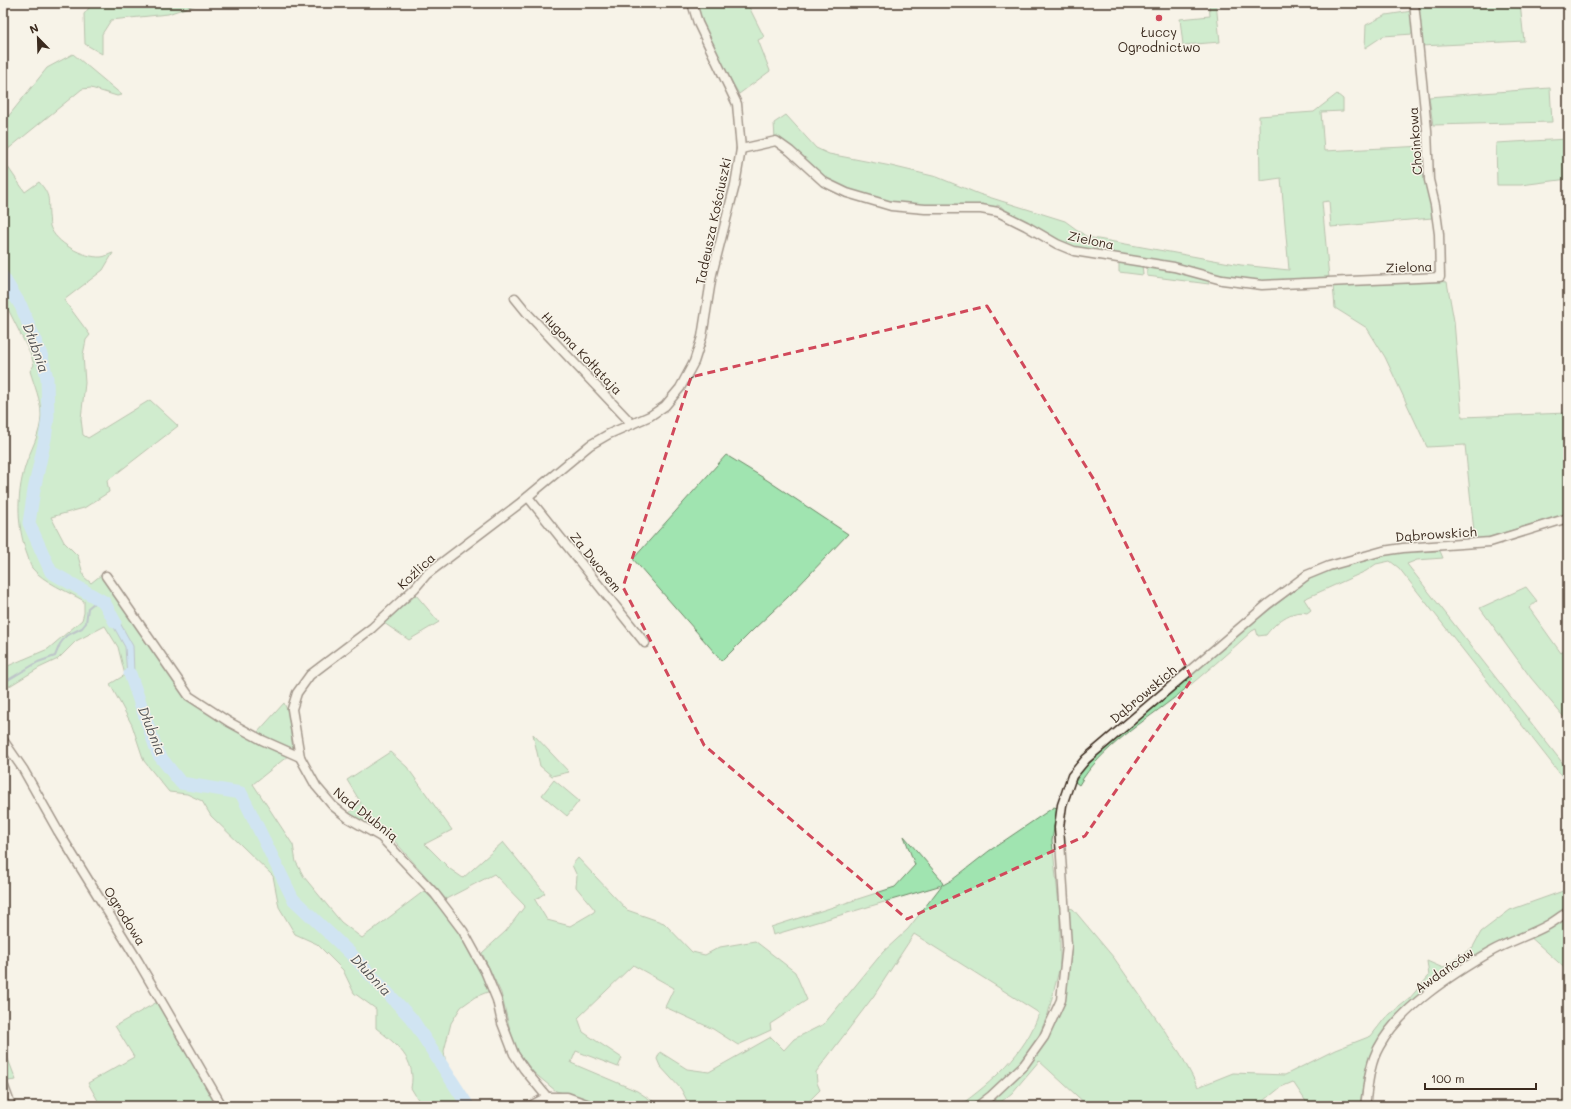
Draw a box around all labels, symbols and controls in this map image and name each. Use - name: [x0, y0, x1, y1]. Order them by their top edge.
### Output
- marker: Łuccy Ogrodnictwo: [1154, 13, 1164, 23]
- north arrow: [18, 18, 58, 58]
- text: N: [27, 20, 41, 37]
- place label: Łuccy Ogrodnictwo: [1118, 23, 1201, 55]
- street label: Choinkowa: [1404, 106, 1425, 176]
- street label: Tadeusza Kościuszki: [691, 156, 734, 286]
- street label: Zielona: [1066, 226, 1116, 253]
- street label: Zielona: [1385, 257, 1433, 276]
- street label: Hugona Kołłątaja: [538, 307, 626, 398]
- water label: Dłubnia: [19, 320, 54, 375]
- street label: Dąbrowskich: [1395, 522, 1477, 545]
- street label: Za Dworem: [567, 528, 626, 595]
- street label: Koźlica: [393, 549, 438, 592]
- street label: Dąbrowskich: [1106, 661, 1179, 726]
- water label: Dłubnia: [134, 703, 171, 758]
- street label: Nad Dłubnią: [330, 783, 402, 844]
- street label: Ogrodowa: [101, 883, 150, 948]
- street label: Awdańców: [1411, 943, 1476, 996]
- water label: Dłubnia: [347, 949, 396, 1000]
- scale bar: [1425, 1065, 1536, 1091]
- text: 100 m: [1431, 1070, 1465, 1086]

